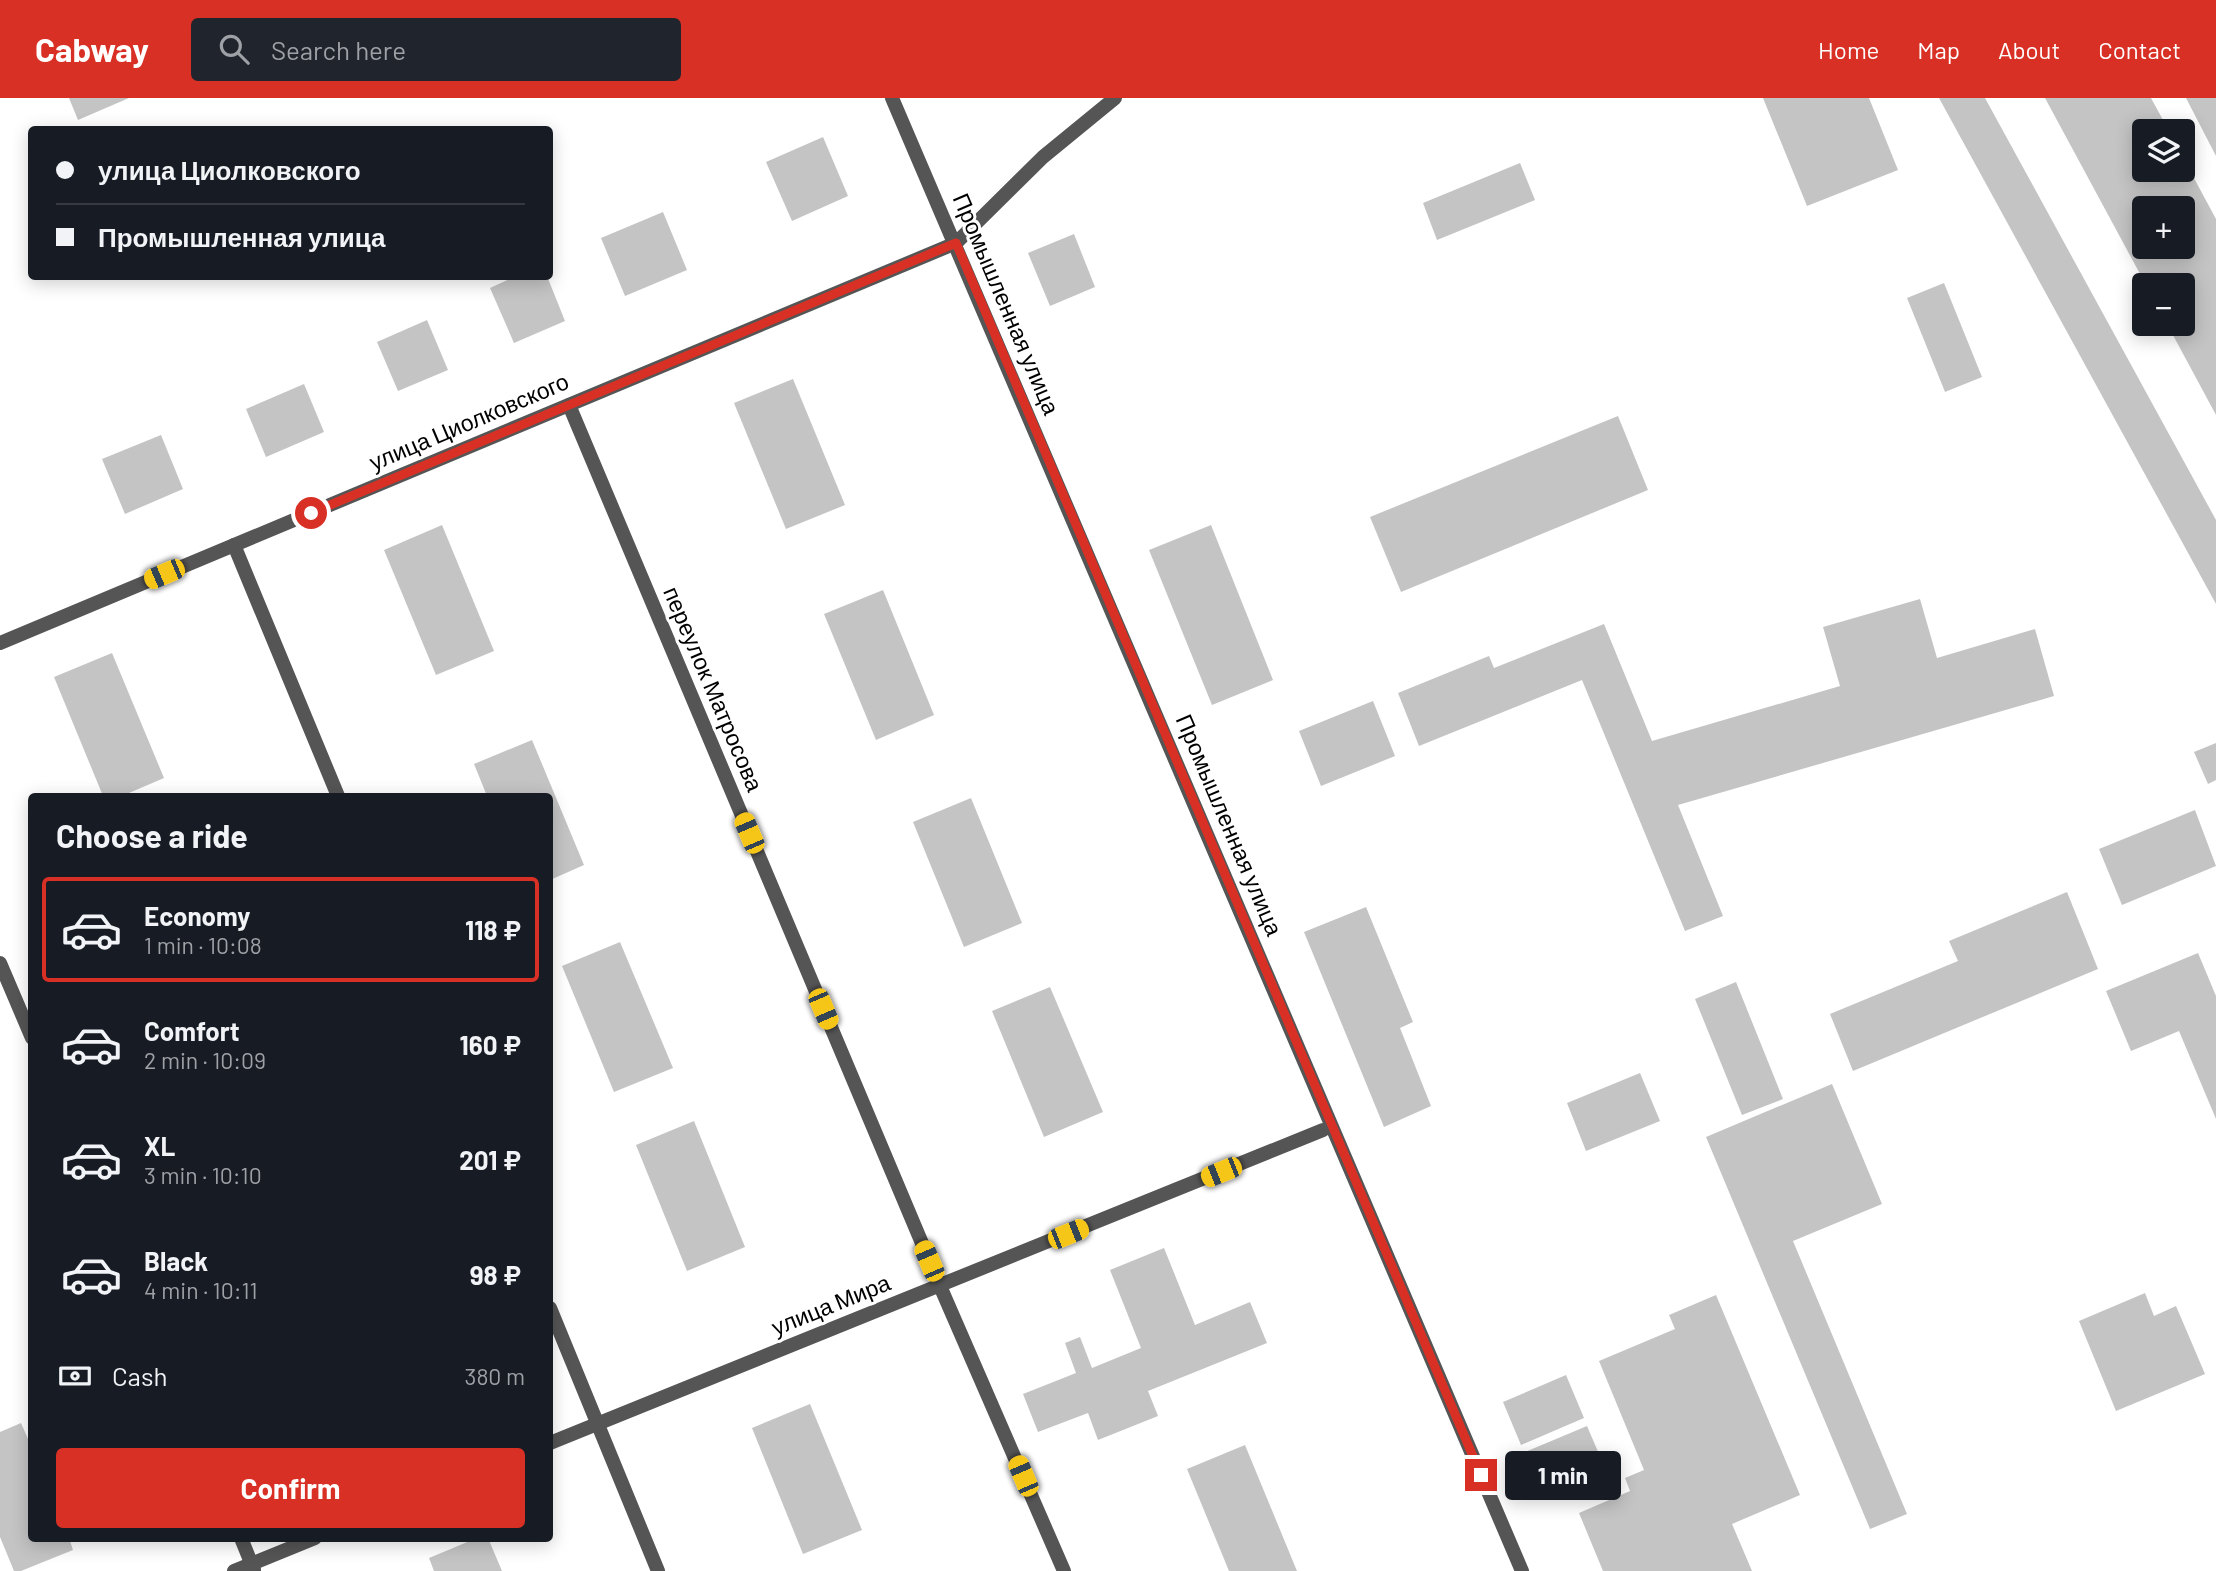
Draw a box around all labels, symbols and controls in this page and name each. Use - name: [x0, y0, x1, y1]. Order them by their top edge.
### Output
- search box: [191, 18, 681, 81]
- text: Cabway: [35, 29, 149, 69]
- icon: search: [215, 30, 253, 68]
- text: Search here: [271, 34, 406, 65]
- text: Home: [1818, 35, 1879, 64]
- text: Map: [1917, 35, 1960, 64]
- text: About: [1998, 35, 2060, 64]
- text: Contact: [2098, 35, 2181, 64]
- map controls: [2132, 119, 2195, 336]
- button: layers: [2132, 119, 2195, 182]
- text: улица Циолковского: [98, 154, 361, 185]
- street label: Промышленная улица: [948, 189, 1066, 419]
- button: +: [2132, 196, 2195, 259]
- text: Промышленная улица: [98, 221, 385, 252]
- button: −: [2132, 273, 2195, 336]
- street label: улица Циолковского: [365, 366, 572, 476]
- route start: [295, 497, 327, 529]
- car: [141, 556, 188, 592]
- street label: переулок Матросова: [658, 582, 770, 795]
- street label: Промышленная улица: [1171, 710, 1289, 940]
- car: [732, 810, 767, 856]
- text: Choose a ride: [56, 816, 248, 854]
- icon: car: [60, 898, 123, 961]
- text: Economy: [144, 900, 250, 931]
- text: 118 ₽: [465, 914, 521, 945]
- text: 1 min · 10:08: [144, 931, 262, 959]
- car: [806, 986, 841, 1032]
- icon: car: [60, 1013, 123, 1076]
- text: Comfort: [144, 1015, 240, 1046]
- text: 160 ₽: [460, 1029, 521, 1060]
- text: 2 min · 10:09: [144, 1046, 266, 1074]
- icon: car: [60, 1128, 123, 1191]
- text: XL: [144, 1130, 175, 1161]
- text: 201 ₽: [459, 1144, 521, 1175]
- car: [1198, 1154, 1245, 1190]
- text: 3 min · 10:10: [144, 1161, 262, 1189]
- car: [1045, 1216, 1092, 1252]
- car: [912, 1238, 947, 1284]
- icon: car: [60, 1243, 123, 1306]
- text: Black: [144, 1245, 208, 1276]
- text: 98 ₽: [470, 1259, 521, 1290]
- street label: улица Мира: [767, 1268, 894, 1341]
- text: 4 min · 10:11: [144, 1276, 258, 1304]
- icon: cash: [56, 1357, 94, 1395]
- text: Cash: [112, 1360, 167, 1391]
- text: 380 m: [465, 1362, 525, 1390]
- button: Confirm: [56, 1448, 525, 1528]
- callout: 1 min: [1506, 1450, 1621, 1500]
- car: [1006, 1453, 1041, 1499]
- route end: [1465, 1459, 1497, 1491]
- text: 1 min: [1538, 1461, 1588, 1489]

